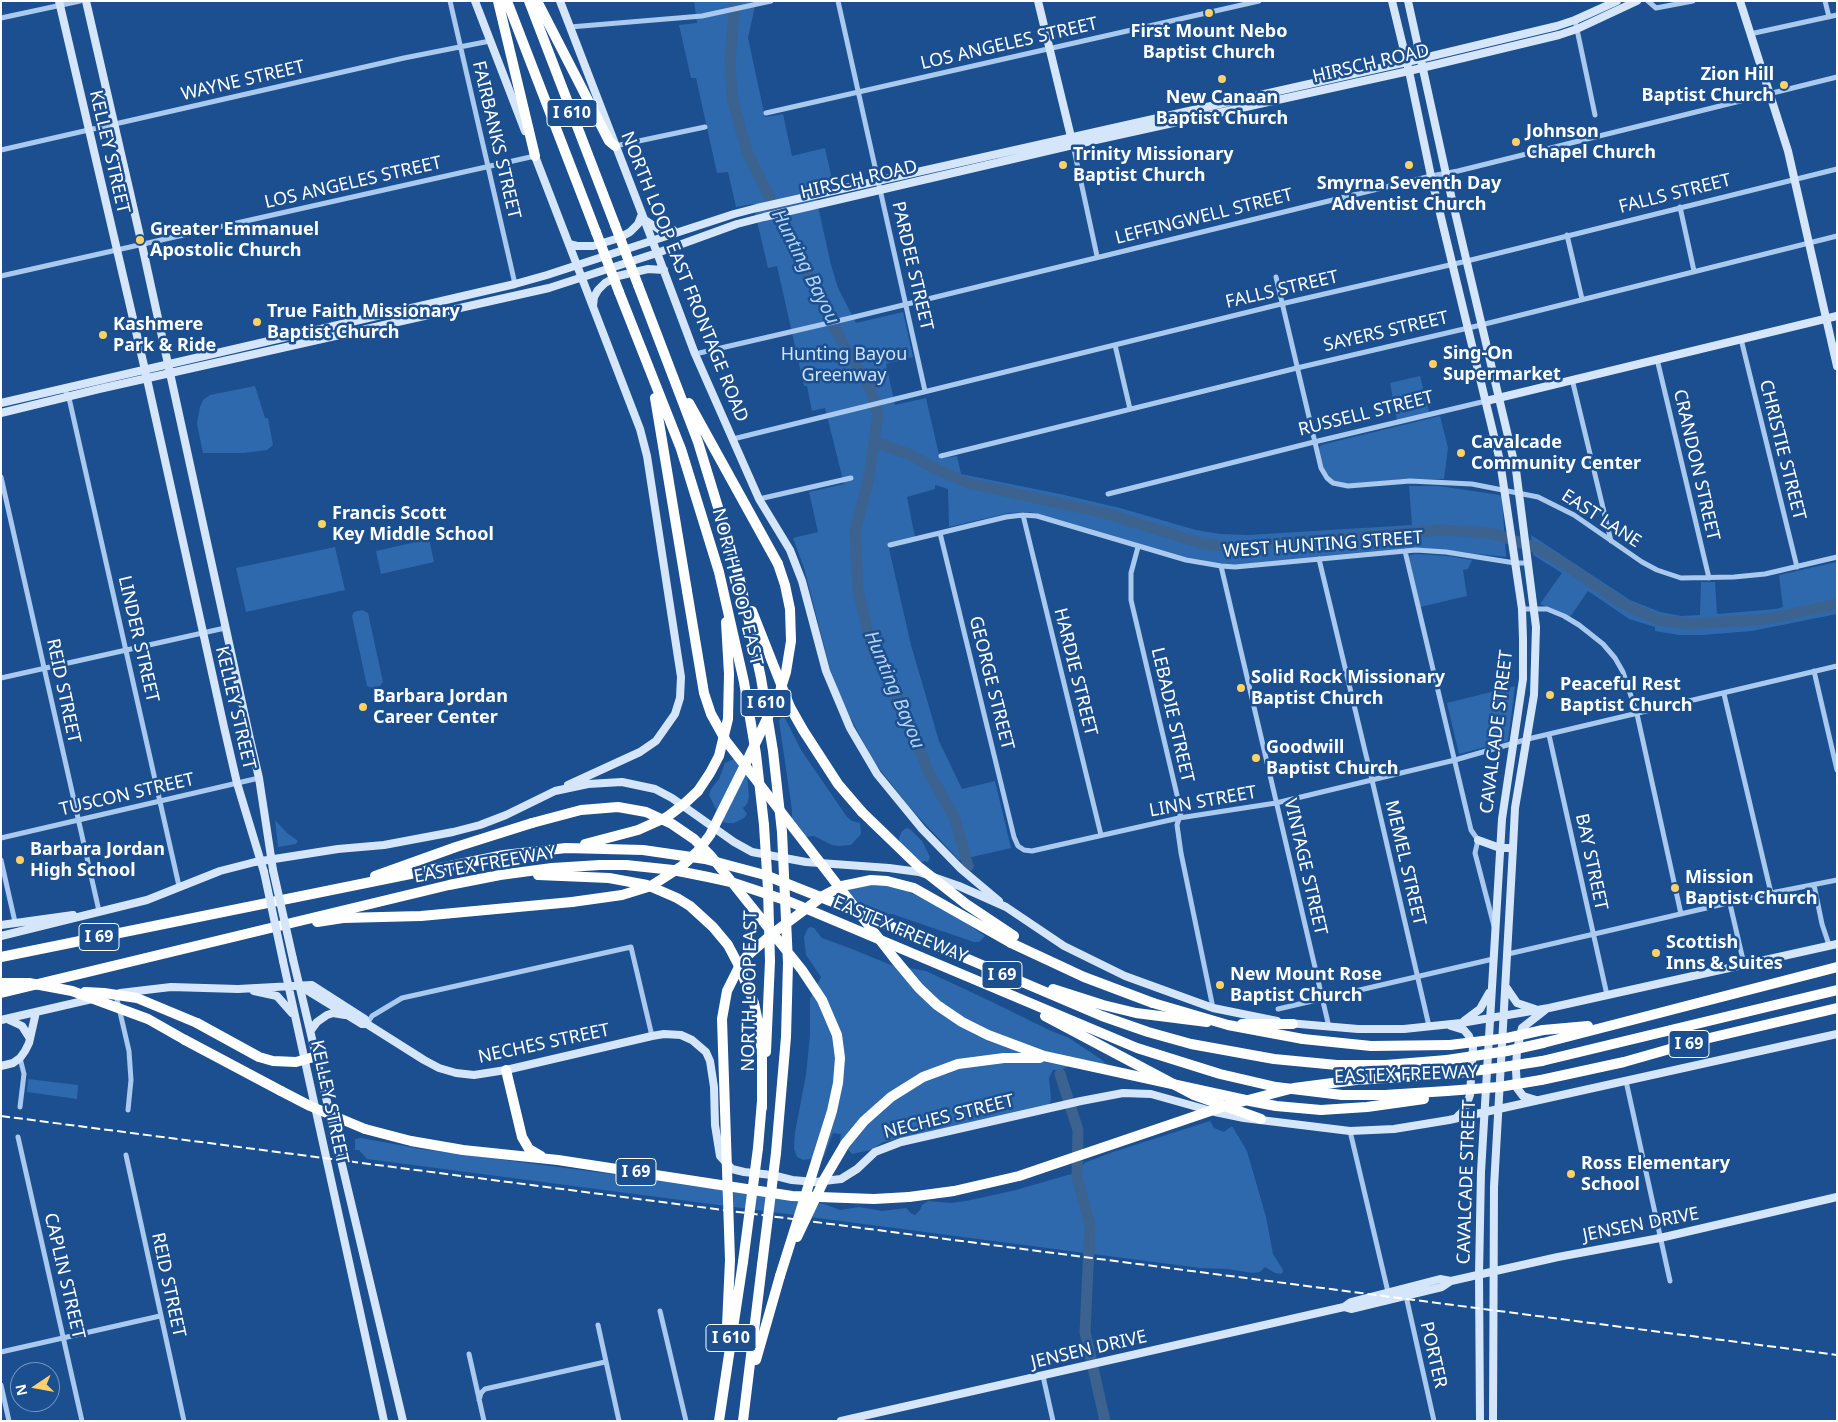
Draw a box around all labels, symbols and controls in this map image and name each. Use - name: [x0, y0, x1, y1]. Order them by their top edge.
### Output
- marker: First Mount Nebo Baptist Church: [1203, 7, 1215, 19]
- street label: LOS ANGELES STREET: [918, 13, 1100, 75]
- place label: First Mount Nebo Baptist Church: [1131, 21, 1287, 64]
- street label: HIRSCH ROAD: [1310, 40, 1432, 88]
- street label: WAYNE STREET: [179, 56, 307, 106]
- street label: FAIRBANKS STREET: [467, 59, 525, 221]
- place label: Zion Hill Baptist Church: [1642, 64, 1774, 106]
- marker: New Canaan Baptist Church: [1216, 73, 1228, 85]
- marker: Zion Hill Baptist Church: [1778, 79, 1790, 91]
- place label: New Canaan Baptist Church: [1156, 87, 1288, 130]
- street label: KELLEY STREET: [84, 88, 134, 216]
- road number: I 610: [547, 100, 597, 126]
- place label: Johnson Chapel Church: [1526, 121, 1656, 163]
- street label: NORTH LOOP EAST FRONTAGE ROAD: [616, 129, 752, 425]
- marker: Johnson Chapel Church: [1510, 136, 1522, 148]
- place label: Trinity Missionary Baptist Church: [1073, 144, 1234, 186]
- street label: LOS ANGELES STREET: [262, 152, 444, 214]
- street label: HIRSCH ROAD: [798, 156, 920, 204]
- marker: Trinity Missionary Baptist Church: [1057, 159, 1069, 171]
- marker: Smyrna Seventh Day Adventist Church: [1403, 159, 1415, 171]
- street label: FALLS STREET: [1617, 170, 1733, 218]
- place label: Smyrna Seventh Day Adventist Church: [1317, 173, 1501, 215]
- street label: LEFFINGWELL STREET: [1113, 184, 1295, 250]
- street label: PARDEE STREET: [887, 199, 937, 333]
- water label: Hunting Bayou: [766, 206, 844, 328]
- place label: Greater Emmanuel Apostolic Church: [150, 219, 319, 262]
- marker: Greater Emmanuel Apostolic Church: [134, 234, 146, 246]
- street label: FALLS STREET: [1224, 267, 1340, 313]
- place label: True Faith Missionary Baptist Church: [267, 301, 460, 344]
- street label: SAYERS STREET: [1322, 307, 1450, 357]
- place label: Kashmere Park & Ride: [113, 314, 216, 356]
- marker: True Faith Missionary Baptist Church: [251, 316, 263, 328]
- marker: Kashmere Park & Ride: [97, 329, 109, 341]
- place label: Sing-On Supermarket: [1443, 343, 1561, 386]
- park label: Hunting Bayou Greenway: [781, 344, 907, 386]
- marker: Sing-On Supermarket: [1427, 358, 1439, 370]
- street label: CHRISTIE STREET: [1754, 378, 1810, 522]
- street label: RUSSELL STREET: [1296, 387, 1436, 441]
- street label: CRANDON STREET: [1668, 387, 1724, 543]
- place label: Cavalcade Community Center: [1471, 432, 1641, 474]
- marker: Cavalcade Community Center: [1455, 447, 1467, 459]
- street label: EAST LANE: [1557, 485, 1645, 553]
- place label: Francis Scott Key Middle School: [332, 503, 494, 546]
- street label: NORTH LOOP EAST: [707, 506, 767, 668]
- marker: Francis Scott Key Middle School: [316, 518, 328, 530]
- street label: WEST HUNTING STREET: [1222, 527, 1424, 563]
- street label: LINDER STREET: [113, 574, 163, 704]
- street label: HARDIE STREET: [1049, 606, 1101, 738]
- street label: GEORGE STREET: [964, 614, 1018, 752]
- water label: Hunting Bayou: [859, 628, 929, 752]
- street label: REID STREET: [41, 637, 85, 745]
- street label: KELLEY STREET: [210, 644, 260, 772]
- street label: LEBADIE STREET: [1146, 645, 1198, 785]
- street label: CAVALCADE STREET: [1476, 649, 1518, 815]
- place label: Solid Rock Missionary Baptist Church: [1251, 667, 1445, 710]
- place label: Peaceful Rest Baptist Church: [1560, 674, 1692, 716]
- marker: Solid Rock Missionary Baptist Church: [1235, 682, 1247, 694]
- place label: Barbara Jordan Career Center: [373, 686, 508, 729]
- marker: Peaceful Rest Baptist Church: [1544, 689, 1556, 701]
- road number: I 610: [741, 690, 791, 716]
- marker: Barbara Jordan Career Center: [357, 701, 369, 713]
- place label: Goodwill Baptist Church: [1266, 737, 1398, 780]
- marker: Goodwill Baptist Church: [1250, 752, 1262, 764]
- street label: TUSCON STREET: [58, 769, 196, 821]
- street label: LINN STREET: [1148, 782, 1258, 822]
- street label: VINTAGE STREET: [1279, 797, 1331, 937]
- street label: MEMEL STREET: [1380, 798, 1430, 928]
- street label: BAY STREET: [1570, 812, 1612, 912]
- place label: Barbara Jordan High School: [30, 839, 165, 882]
- street label: EASTEX FREEWAY: [412, 842, 558, 888]
- marker: Barbara Jordan High School: [14, 854, 26, 866]
- place label: Mission Baptist Church: [1685, 867, 1817, 910]
- marker: Mission Baptist Church: [1669, 882, 1681, 894]
- street label: EASTEX FREEWAY: [830, 892, 970, 968]
- street label: NORTH LOOP EAST: [738, 910, 762, 1072]
- road number: I 69: [79, 924, 119, 950]
- place label: Scottish Inns & Suites: [1666, 932, 1783, 974]
- marker: Scottish Inns & Suites: [1650, 947, 1662, 959]
- road number: I 69: [982, 962, 1022, 988]
- place label: New Mount Rose Baptist Church: [1230, 964, 1382, 1006]
- marker: New Mount Rose Baptist Church: [1214, 979, 1226, 991]
- street label: NECHES STREET: [476, 1019, 612, 1069]
- road number: I 69: [1669, 1030, 1709, 1058]
- street label: KELLEY STREET: [305, 1038, 353, 1166]
- street label: EASTEX FREEWAY: [1334, 1062, 1478, 1088]
- street label: NECHES STREET: [881, 1090, 1017, 1144]
- street label: CAVALCADE STREET: [1453, 1099, 1481, 1265]
- place label: Ross Elementary School: [1581, 1153, 1730, 1196]
- road number: I 69: [616, 1158, 656, 1186]
- marker: Ross Elementary School: [1565, 1168, 1577, 1180]
- street label: JENSEN DRIVE: [1581, 1203, 1701, 1247]
- street label: CAPLIN STREET: [39, 1211, 89, 1341]
- street label: REID STREET: [146, 1231, 190, 1339]
- street label: PORTER: [1415, 1320, 1451, 1390]
- road number: I 610: [706, 1325, 756, 1352]
- street label: JENSEN DRIVE: [1029, 1326, 1149, 1374]
- north arrow: [10, 1362, 60, 1412]
- text: N: [10, 1382, 31, 1398]

